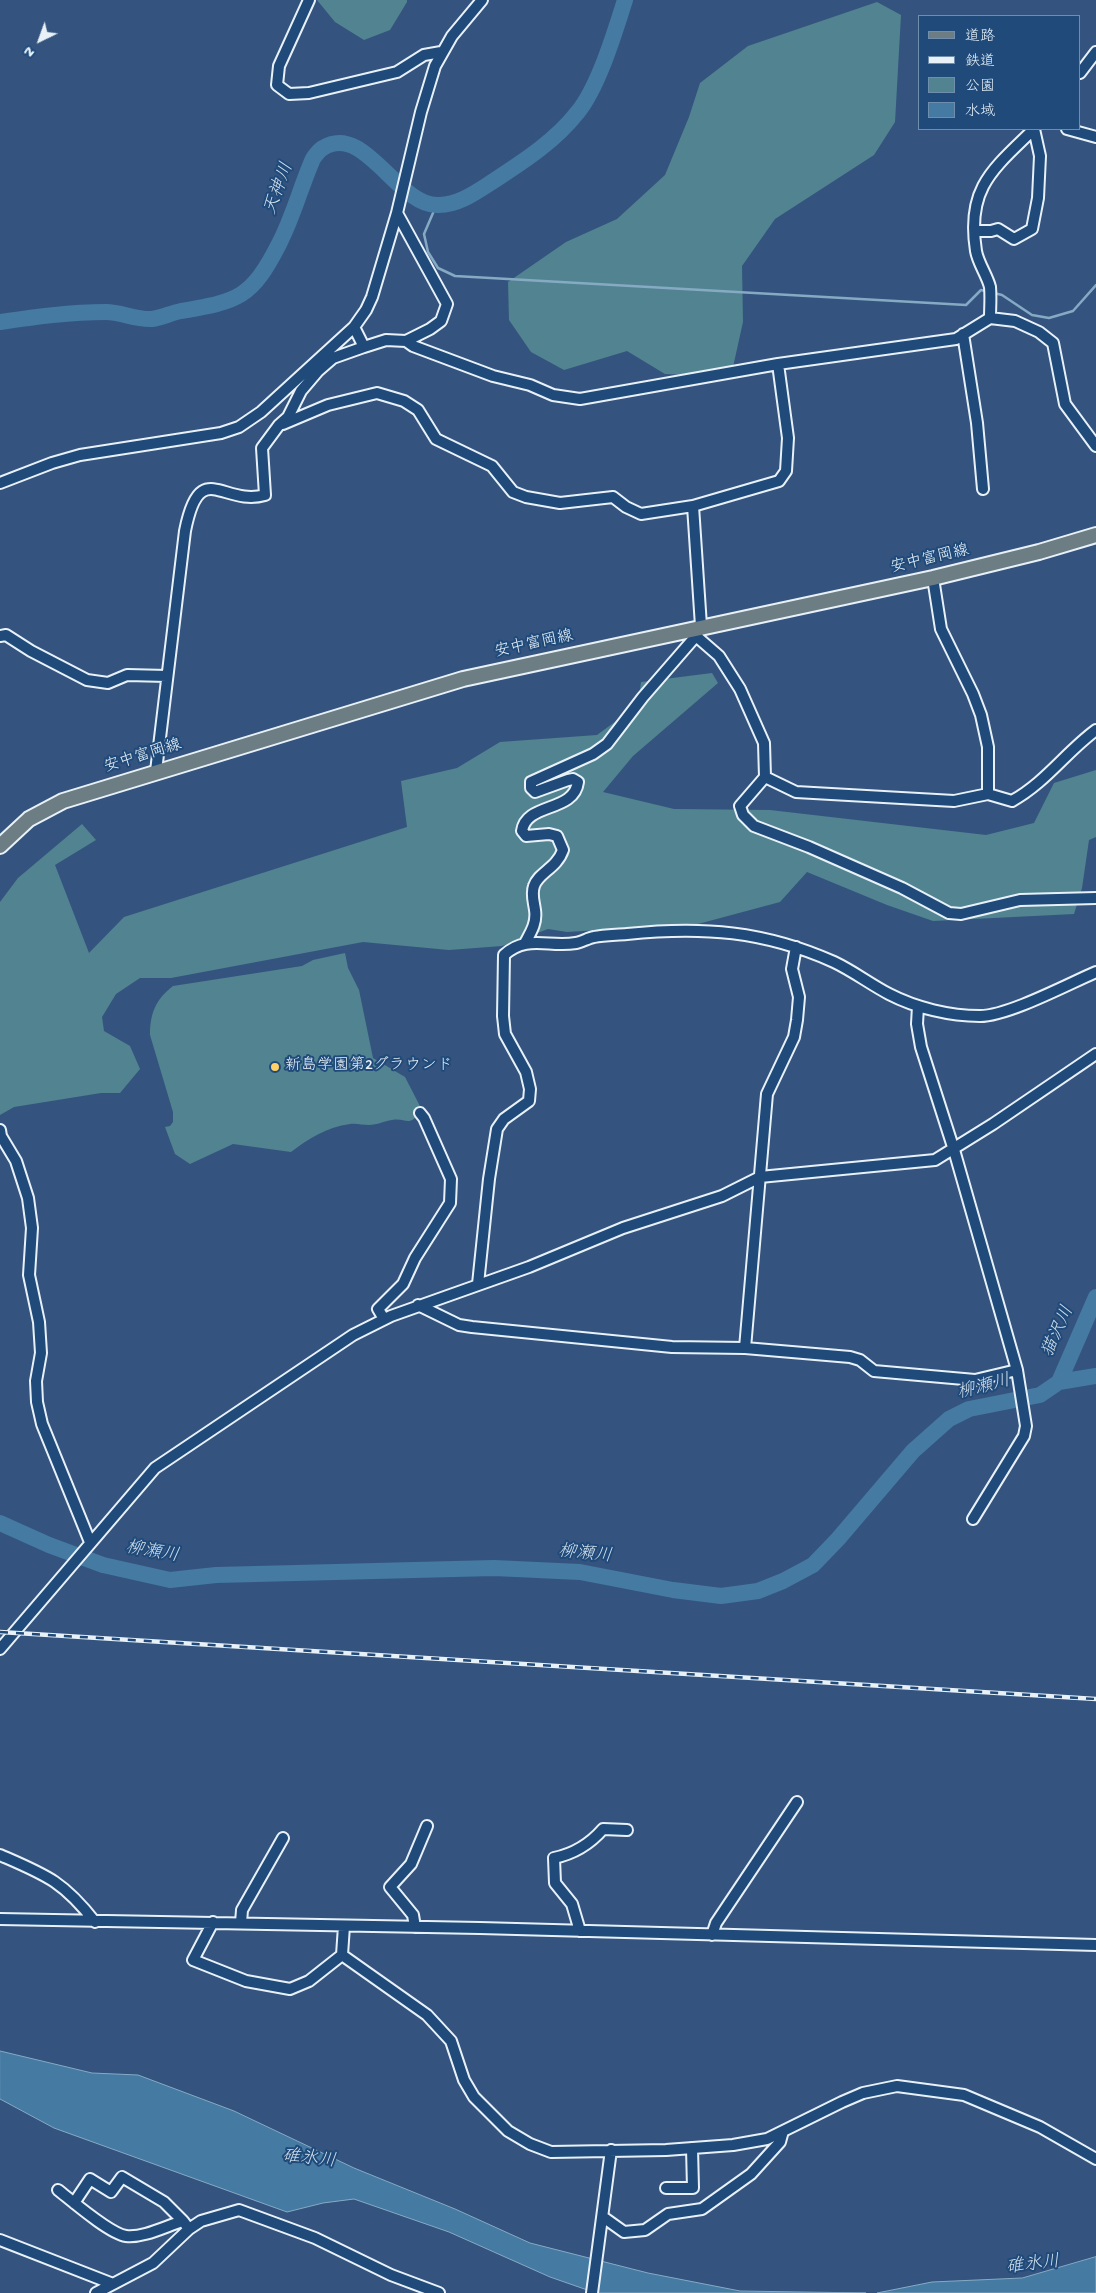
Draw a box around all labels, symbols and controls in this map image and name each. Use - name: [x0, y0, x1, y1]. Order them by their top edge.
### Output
- north arrow: [15, 15, 65, 65]
- legend: [918, 15, 1081, 130]
- text: 道路: [965, 28, 995, 46]
- text: N: [21, 42, 39, 61]
- text: 鉄道: [965, 53, 995, 71]
- text: 公園: [965, 78, 995, 96]
- text: 水域: [965, 103, 995, 121]
- water label: 天神川: [261, 160, 299, 218]
- street label: 安中富岡線: [889, 542, 971, 578]
- street label: 安中富岡線: [493, 627, 575, 663]
- street label: 安中富岡線: [102, 736, 184, 778]
- place label: 新島学園第2グラウンド: [285, 1057, 453, 1077]
- marker: 新島学園第2グラウンド: [269, 1061, 281, 1073]
- water label: 猫沢川: [1038, 1303, 1080, 1361]
- water label: 柳瀬川: [955, 1371, 1013, 1405]
- water label: 柳瀬川: [124, 1538, 180, 1568]
- water label: 柳瀬川: [557, 1541, 613, 1569]
- water label: 碓氷川: [281, 2146, 337, 2174]
- water label: 碓氷川: [1005, 2252, 1061, 2280]

